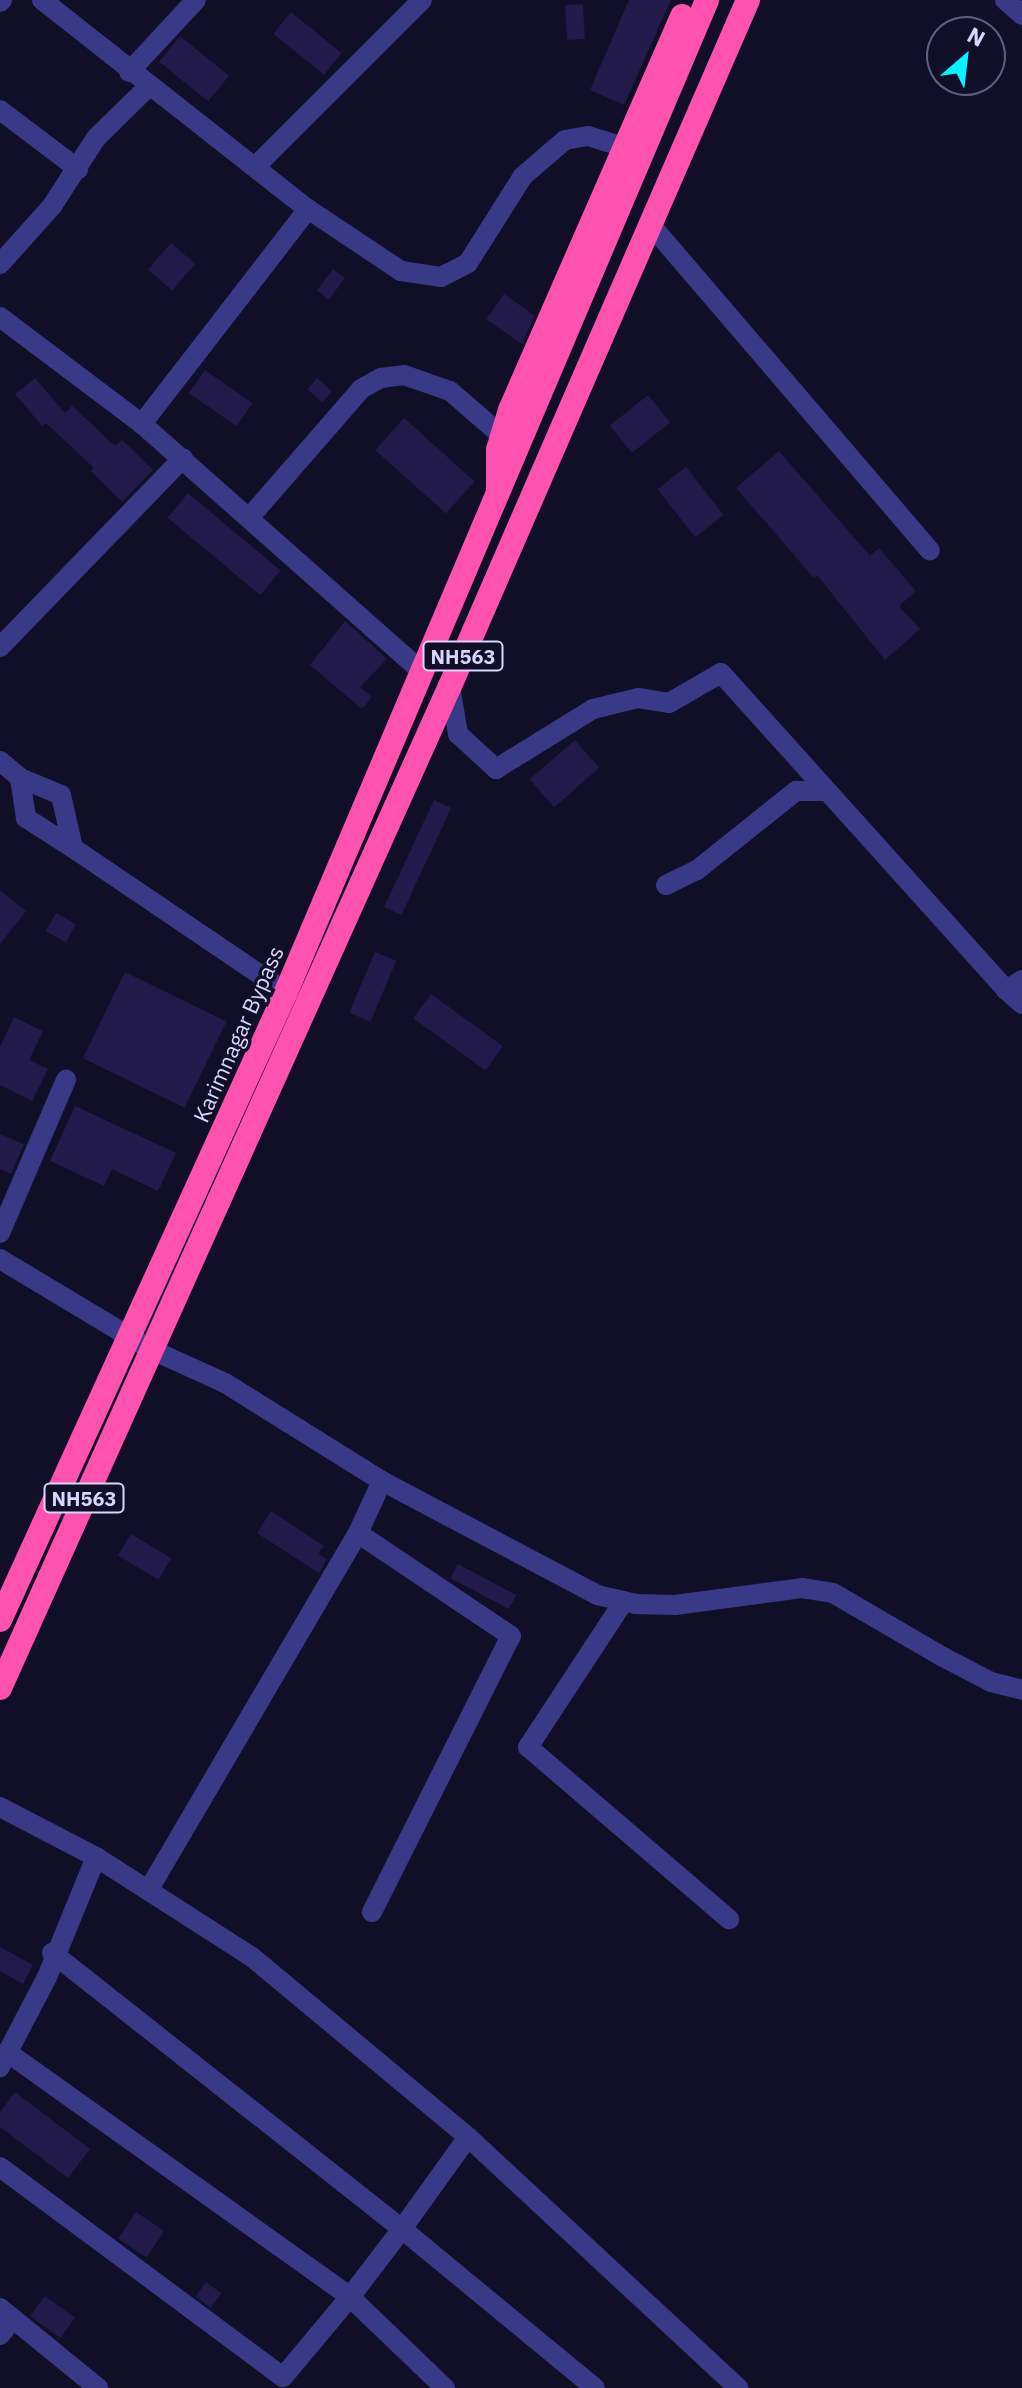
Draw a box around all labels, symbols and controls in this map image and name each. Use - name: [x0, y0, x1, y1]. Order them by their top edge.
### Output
- north arrow: [926, 16, 1006, 96]
- text: N: [963, 20, 990, 53]
- road number: NH563: [421, 640, 505, 672]
- street label: Karimnagar Bypass: [187, 942, 289, 1126]
- road number: NH563: [42, 1482, 126, 1514]

